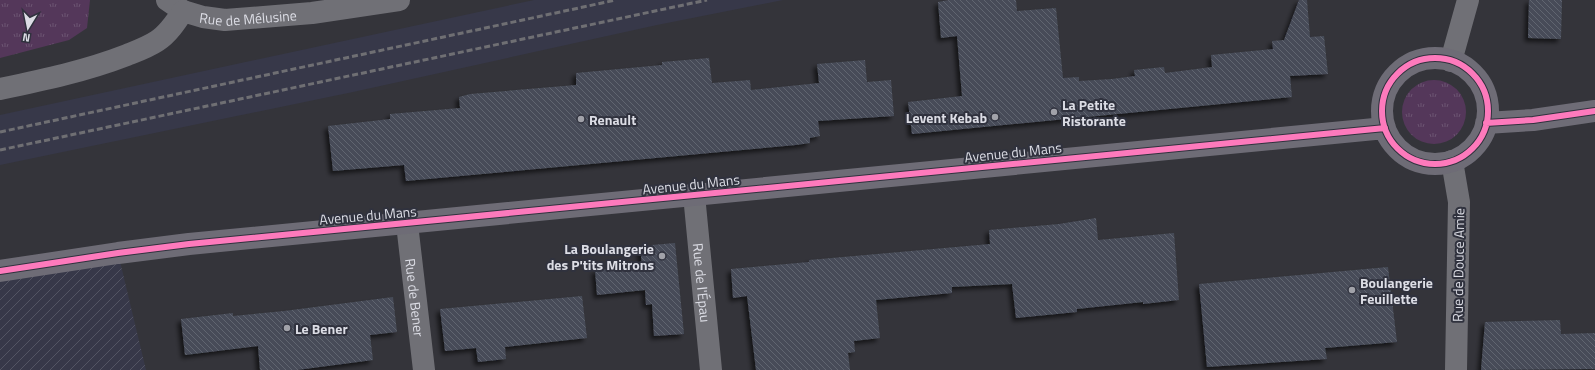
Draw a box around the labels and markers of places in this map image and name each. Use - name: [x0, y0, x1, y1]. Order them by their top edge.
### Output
- place label: La Petite Ristorante: [1062, 94, 1126, 131]
- place label: Levent Kebab: [906, 107, 987, 128]
- marker: La Petite Ristorante: [1049, 107, 1059, 117]
- place label: Renault: [589, 109, 636, 130]
- marker: Levent Kebab: [990, 112, 1000, 122]
- marker: Renault: [576, 114, 586, 124]
- place label: La Boulangerie des P'tits Mitrons: [547, 238, 654, 275]
- marker: La Boulangerie des P'tits Mitrons: [657, 251, 667, 261]
- place label: Boulangerie Feuillette: [1360, 272, 1433, 309]
- marker: Boulangerie Feuillette: [1347, 285, 1357, 295]
- place label: Le Bener: [295, 318, 348, 339]
- marker: Le Bener: [282, 323, 292, 333]

